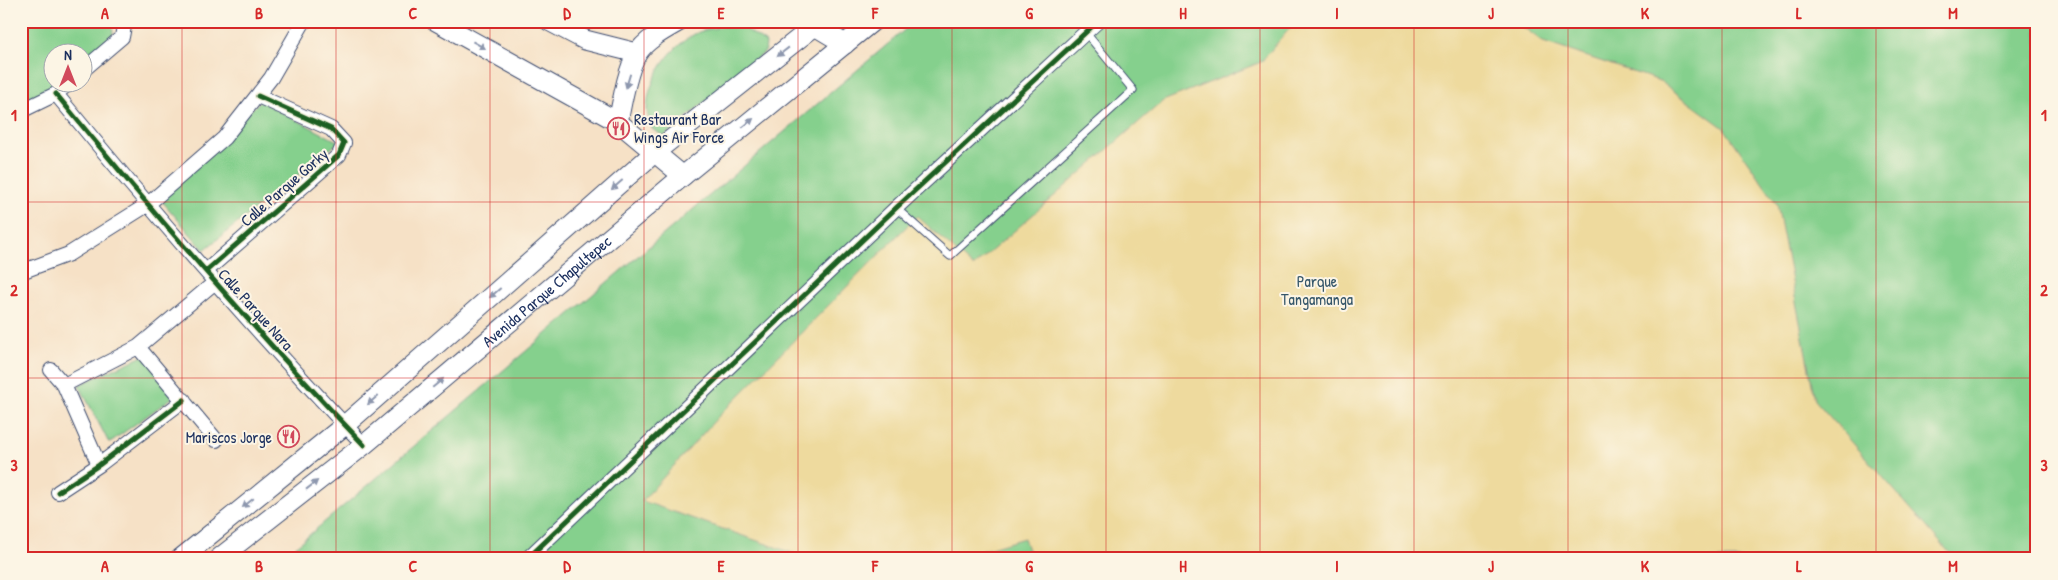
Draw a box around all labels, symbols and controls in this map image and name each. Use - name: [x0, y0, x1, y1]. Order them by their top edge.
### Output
- text: A: [101, 2, 109, 24]
- text: B: [255, 2, 263, 24]
- text: C: [409, 2, 418, 24]
- text: D: [563, 2, 571, 24]
- text: E: [717, 2, 725, 24]
- text: F: [871, 2, 879, 24]
- text: G: [1025, 2, 1033, 24]
- text: H: [1179, 2, 1187, 24]
- text: I: [1335, 2, 1339, 24]
- text: J: [1488, 2, 1494, 24]
- text: K: [1641, 2, 1650, 24]
- text: L: [1796, 2, 1802, 24]
- text: M: [1948, 2, 1958, 24]
- one-way arrow: [471, 41, 486, 49]
- north arrow: [42, 42, 92, 92]
- text: N: [64, 45, 72, 64]
- one-way arrow: [777, 46, 790, 57]
- one-way arrow: [623, 74, 631, 89]
- text: 1: [11, 104, 17, 126]
- text: 1: [2041, 104, 2047, 126]
- place label: Restaurant Bar Wings Air Force: [634, 108, 725, 148]
- restaurant icon: Restaurant Bar Wings Air Force: [606, 116, 630, 140]
- one-way arrow: [741, 118, 754, 129]
- street label: Calle Parque Gorky: [235, 143, 333, 231]
- one-way arrow: [612, 179, 624, 191]
- street label: Avenida Parque Chapultepec: [477, 230, 616, 352]
- street label: Calle Parque Nara: [213, 263, 299, 355]
- park label: Parque Tangamanga: [1281, 270, 1353, 310]
- text: 2: [10, 279, 18, 301]
- text: 2: [2040, 279, 2048, 301]
- one-way arrow: [489, 287, 502, 298]
- one-way arrow: [431, 377, 444, 388]
- one-way arrow: [368, 394, 380, 406]
- restaurant icon: Mariscos Jorge: [276, 425, 300, 449]
- place label: Mariscos Jorge: [186, 426, 273, 448]
- text: 3: [10, 454, 18, 476]
- text: 3: [2040, 454, 2048, 476]
- one-way arrow: [305, 480, 318, 491]
- one-way arrow: [242, 498, 255, 509]
- text: A: [101, 555, 109, 577]
- text: B: [255, 555, 263, 577]
- text: C: [409, 555, 418, 577]
- text: D: [563, 555, 571, 577]
- text: E: [717, 555, 725, 577]
- text: F: [871, 555, 879, 577]
- text: G: [1025, 555, 1033, 577]
- text: H: [1179, 555, 1187, 577]
- text: I: [1335, 555, 1339, 577]
- text: J: [1488, 555, 1494, 577]
- text: K: [1641, 555, 1650, 577]
- text: L: [1796, 555, 1802, 577]
- text: M: [1948, 555, 1958, 577]

